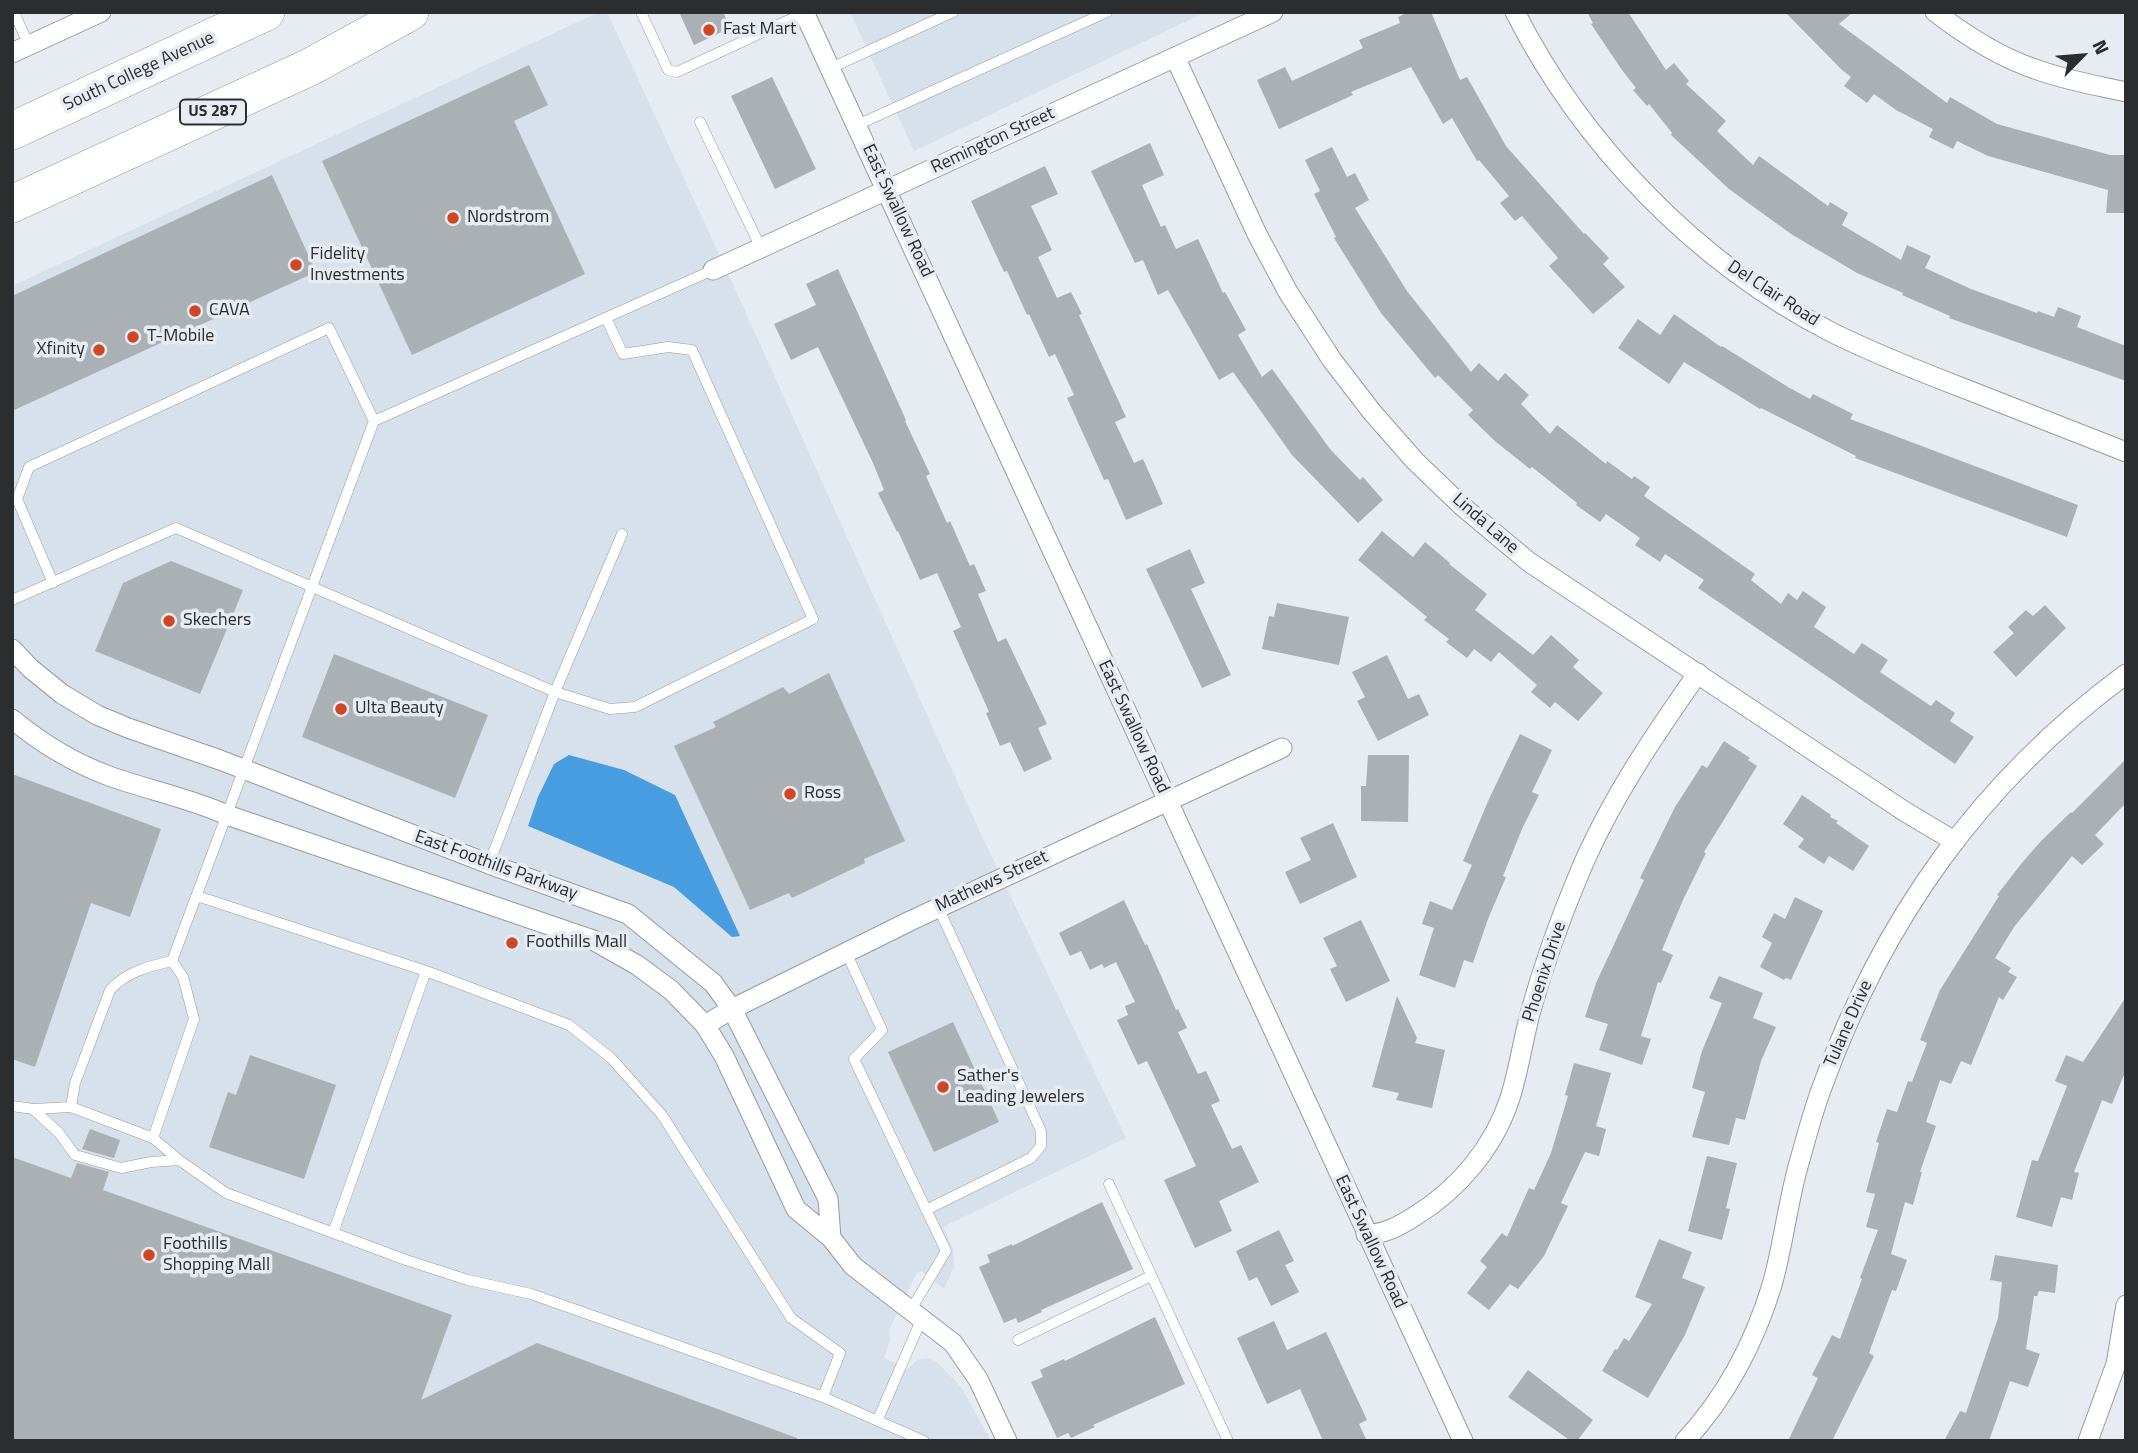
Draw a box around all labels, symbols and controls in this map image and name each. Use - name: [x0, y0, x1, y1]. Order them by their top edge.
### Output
- place label: Fast Mart: [723, 19, 796, 41]
- north arrow: [2047, 21, 2117, 91]
- marker: Fast Mart: [701, 22, 717, 38]
- street label: South College Avenue: [60, 28, 218, 116]
- text: N: [2086, 35, 2117, 59]
- road number: US 287: [180, 100, 246, 124]
- street label: Remington Street: [928, 103, 1058, 179]
- street label: East Swallow Road: [857, 141, 937, 281]
- place label: Nordstrom: [467, 207, 549, 229]
- marker: Nordstrom: [445, 210, 461, 226]
- place label: Fidelity Investments: [310, 244, 405, 286]
- street label: Del Clair Road: [1723, 256, 1823, 332]
- marker: Fidelity Investments: [288, 257, 304, 273]
- place label: CAVA: [209, 300, 250, 322]
- marker: CAVA: [187, 303, 203, 319]
- place label: T-Mobile: [147, 326, 214, 348]
- marker: T-Mobile: [125, 329, 141, 345]
- place label: Xfinity: [37, 339, 85, 361]
- marker: Xfinity: [91, 342, 107, 358]
- street label: Linda Lane: [1447, 489, 1523, 559]
- place label: Skechers: [183, 610, 251, 632]
- marker: Skechers: [161, 613, 177, 629]
- street label: East Swallow Road: [1093, 657, 1173, 797]
- place label: Ulta Beauty: [355, 698, 444, 720]
- marker: Ulta Beauty: [333, 701, 349, 717]
- place label: Ross: [804, 783, 841, 805]
- marker: Ross: [782, 786, 798, 802]
- street label: East Foothills Parkway: [412, 826, 580, 906]
- street label: Mathews Street: [932, 847, 1052, 917]
- street label: Phoenix Drive: [1519, 919, 1571, 1025]
- place label: Foothills Mall: [526, 932, 627, 954]
- marker: Foothills Mall: [504, 935, 520, 951]
- street label: Tulane Drive: [1820, 977, 1878, 1071]
- place label: Sather's Leading Jewelers: [957, 1066, 1085, 1108]
- marker: Sather's Leading Jewelers: [935, 1079, 951, 1095]
- street label: East Swallow Road: [1330, 1172, 1410, 1312]
- place label: Foothills Shopping Mall: [163, 1234, 270, 1276]
- marker: Foothills Shopping Mall: [141, 1247, 157, 1263]

